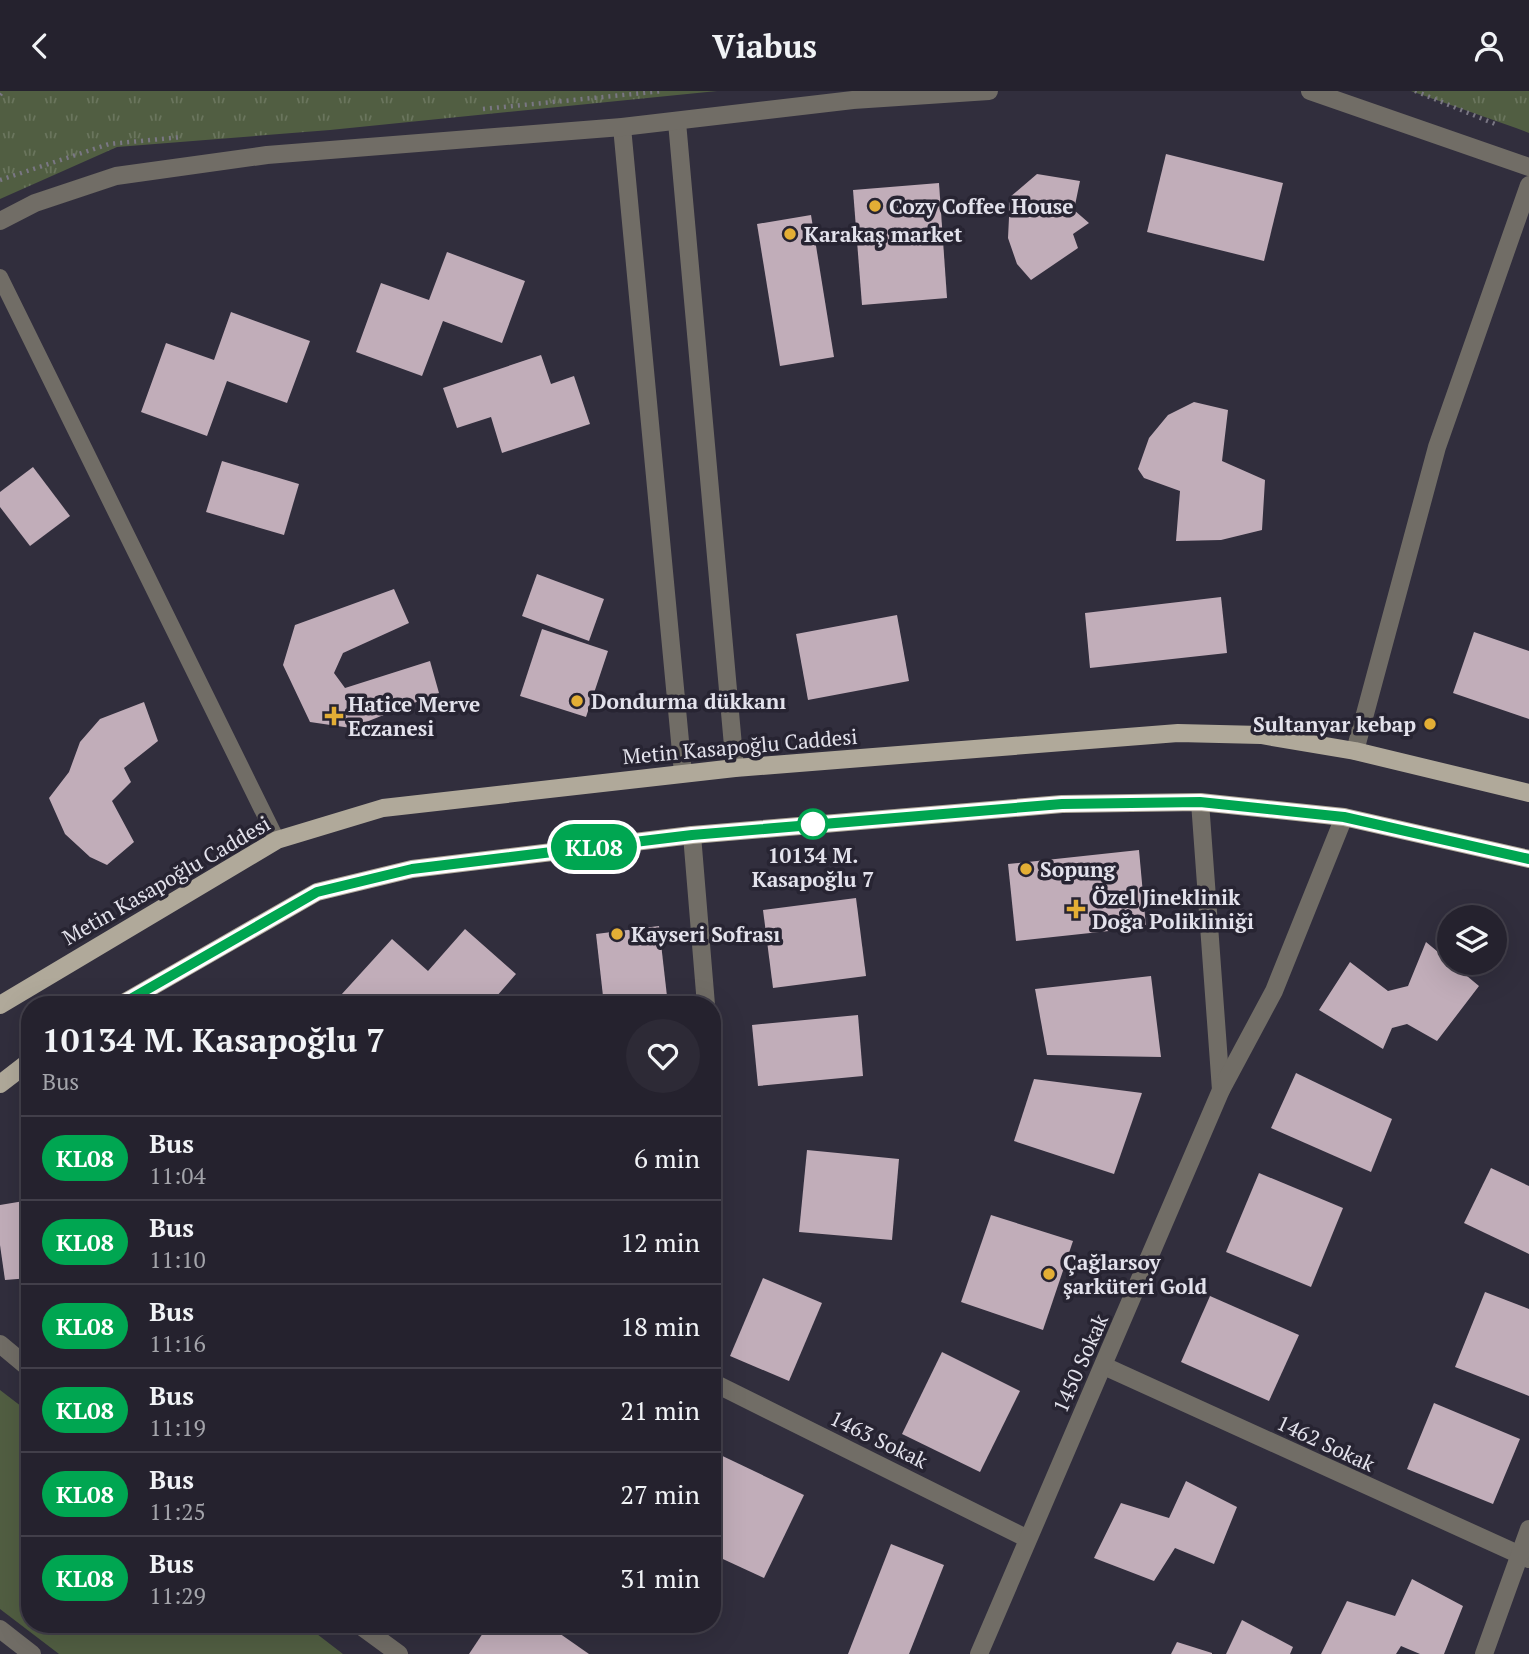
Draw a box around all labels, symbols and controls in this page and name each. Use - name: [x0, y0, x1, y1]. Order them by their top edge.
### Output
- text: Viabus: [712, 25, 817, 67]
- icon: back: [21, 27, 59, 65]
- icon: person: [1470, 27, 1508, 65]
- place label: Cozy Coffee House: [889, 192, 1074, 220]
- marker: Cozy Coffee House: [867, 198, 883, 214]
- place label: Karakaş market: [804, 220, 963, 248]
- marker: Karakaş market: [782, 226, 798, 242]
- place label: Dondurma dükkanı: [591, 687, 786, 715]
- place label: Hatice Merve Eczanesi: [348, 690, 480, 742]
- marker: Dondurma dükkanı: [569, 693, 585, 709]
- marker: Hatice Merve Eczanesi: [326, 708, 342, 724]
- place label: Sultanyar kebap: [1253, 710, 1416, 738]
- marker: Sultanyar kebap: [1422, 716, 1438, 732]
- street label: Metin Kasapoğlu Caddesi: [621, 722, 859, 770]
- street label: Metin Kasapoğlu Caddesi: [57, 809, 275, 951]
- marker: 10134 M. Kasapoğlu 7: [798, 809, 828, 839]
- line badge: KL08: [545, 824, 643, 870]
- text: KL08: [565, 831, 623, 863]
- place label: 10134 M. Kasapoğlu 7: [752, 841, 874, 893]
- place label: Sopung: [1040, 855, 1117, 883]
- marker: Sopung: [1018, 861, 1034, 877]
- place label: Özel Jineklinik Doğa Polikliniği: [1092, 883, 1254, 935]
- marker: Özel Jineklinik Doğa Polikliniği: [1066, 899, 1086, 919]
- map controls: [1437, 905, 1507, 975]
- button: layers: [1437, 905, 1507, 975]
- place label: Kayseri Sofrası: [631, 920, 780, 948]
- marker: Kayseri Sofrası: [609, 926, 625, 942]
- text: 10134 M. Kasapoğlu 7: [42, 1018, 385, 1061]
- button: heart: [626, 1019, 700, 1093]
- text: Bus: [42, 1066, 79, 1097]
- text: Bus: [149, 1126, 194, 1160]
- text: 6 min: [634, 1141, 700, 1175]
- text: KL08: [56, 1142, 114, 1174]
- text: 11:04: [149, 1160, 206, 1191]
- text: Bus: [149, 1210, 194, 1244]
- text: 12 min: [620, 1225, 700, 1259]
- text: KL08: [56, 1226, 114, 1258]
- text: 11:10: [149, 1244, 206, 1275]
- place label: Çağlarsoy şarküteri Gold: [1063, 1248, 1207, 1300]
- marker: Çağlarsoy şarküteri Gold: [1041, 1266, 1057, 1282]
- text: Bus: [149, 1294, 194, 1328]
- text: 18 min: [620, 1309, 700, 1343]
- street label: 1450 Sokak: [1046, 1309, 1114, 1417]
- text: KL08: [56, 1310, 114, 1342]
- text: 11:16: [149, 1328, 206, 1359]
- text: Bus: [149, 1378, 194, 1412]
- text: 21 min: [620, 1393, 700, 1427]
- text: KL08: [56, 1394, 114, 1426]
- street label: 1463 Sokak: [826, 1403, 932, 1475]
- street label: 1462 Sokak: [1272, 1408, 1380, 1478]
- text: 11:19: [149, 1412, 206, 1443]
- text: Bus: [149, 1462, 194, 1496]
- text: 27 min: [620, 1477, 700, 1511]
- text: KL08: [56, 1478, 114, 1510]
- text: 11:25: [149, 1496, 206, 1527]
- text: Bus: [149, 1546, 194, 1580]
- text: 31 min: [620, 1561, 700, 1595]
- text: KL08: [56, 1562, 114, 1594]
- text: 11:29: [149, 1580, 206, 1611]

